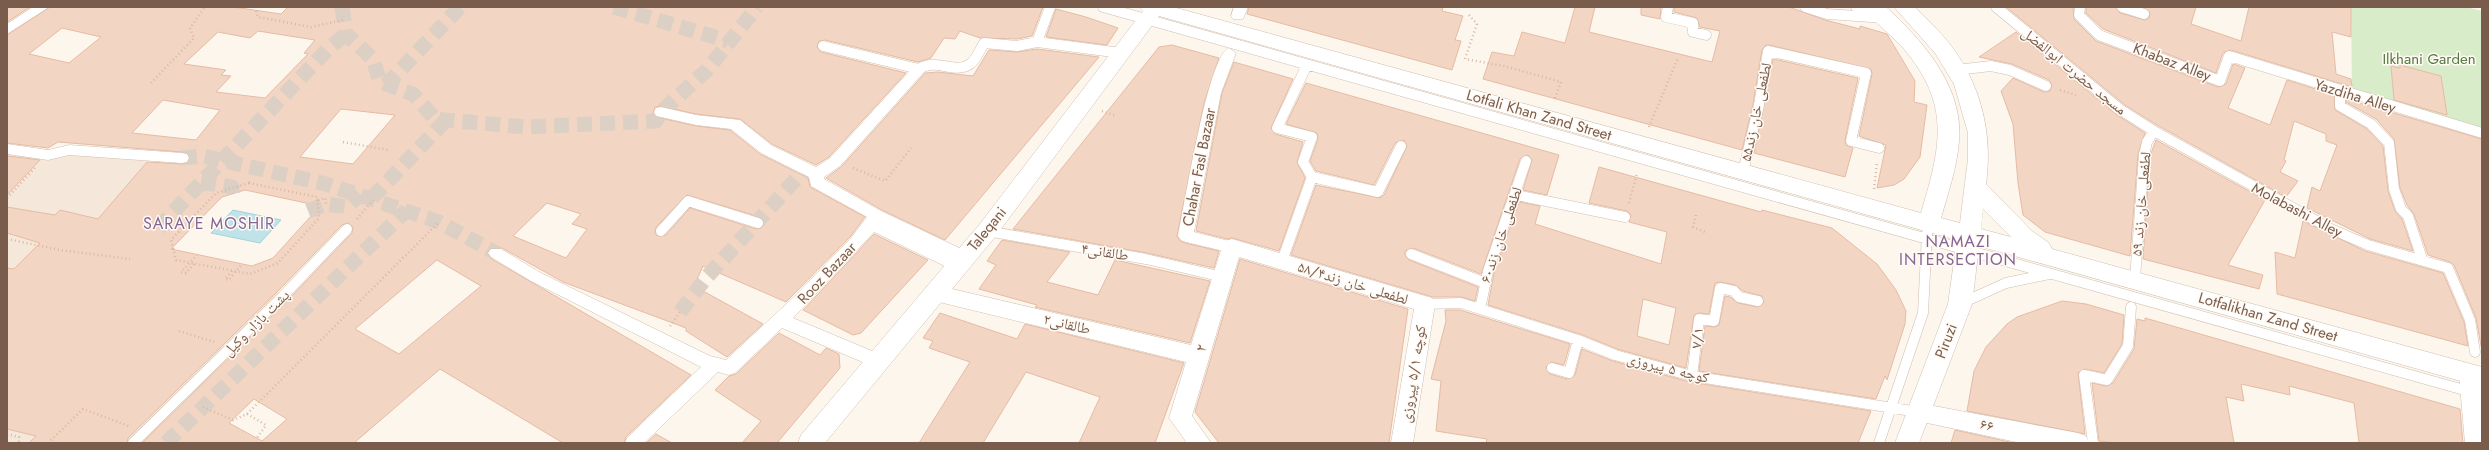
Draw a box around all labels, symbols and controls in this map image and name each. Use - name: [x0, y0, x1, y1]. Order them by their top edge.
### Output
- street label: مسجد حضرت ابوالفضل: [2017, 22, 2131, 120]
- street label: Khabaz Alley: [2130, 37, 2214, 87]
- park label: Ilkhani Garden: [2382, 48, 2476, 70]
- street label: لطفعلی خان زند۵۵: [1735, 61, 1777, 163]
- street label: Yazdiha Alley: [2312, 73, 2399, 119]
- street label: Lotfali Khan Zand Street: [1464, 84, 1614, 146]
- street label: Chahar Fasl Bazaar: [1177, 105, 1221, 228]
- street label: لطفعلی خان زند ۵۹: [2125, 151, 2157, 257]
- street label: Molabashi Alley: [2248, 177, 2347, 243]
- street label: لطفعلی خان زند۶۰: [1474, 184, 1528, 286]
- street label: Taleqani: [962, 202, 1012, 256]
- district label: SARAYE MOSHIR: [143, 212, 275, 235]
- district label: NAMAZI INTERSECTION: [1899, 230, 2017, 271]
- street label: Rooz Bazaar: [792, 236, 862, 309]
- street label: طالقانی۴: [1080, 237, 1130, 267]
- street label: لطفعلی خان زند۵۸/۴: [1295, 256, 1411, 310]
- street label: پشت بازار وکیل: [217, 284, 295, 362]
- street label: Lotfalikhan Zand Street: [2196, 287, 2340, 347]
- street label: طالقانی۲: [1041, 308, 1093, 340]
- street label: Piruzi: [1929, 320, 1963, 362]
- street label: کوچه ۵/۱ پیروزی: [1394, 324, 1432, 424]
- street label: ۷/۱: [1685, 326, 1709, 350]
- street label: ۲: [1189, 341, 1213, 354]
- street label: کوچه ۵ پیروزی: [1625, 347, 1711, 389]
- street label: ۶۶: [1978, 413, 1996, 437]

